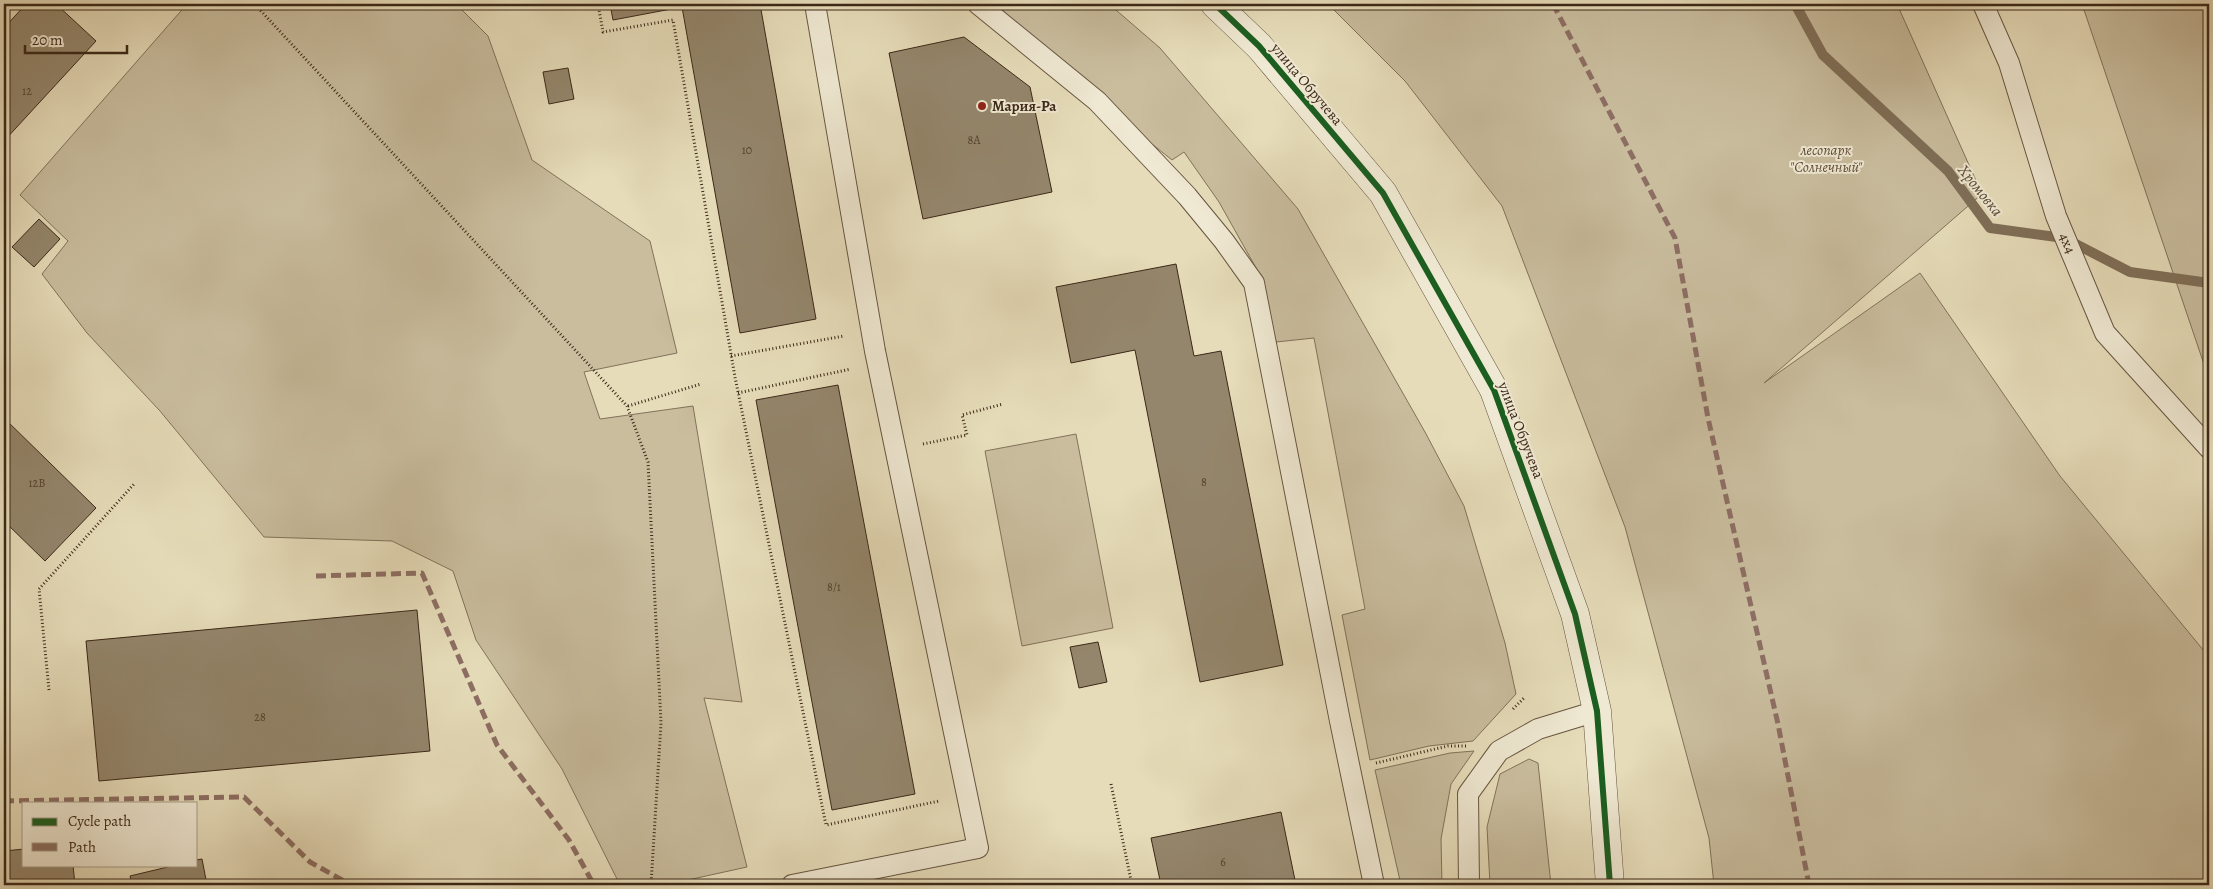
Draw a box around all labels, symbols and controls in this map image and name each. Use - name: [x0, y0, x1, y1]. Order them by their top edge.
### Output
- scale bar: [25, 22, 128, 54]
- text: 20 m: [32, 30, 63, 50]
- street label: улица Обручева: [1266, 38, 1348, 130]
- house number: 12: [22, 83, 32, 99]
- place label: Мария-Ра: [992, 96, 1057, 116]
- marker: Мария-Ра: [976, 100, 988, 112]
- house number: 8А: [968, 132, 981, 148]
- park label: лесопарк "Солнечный": [1790, 140, 1863, 177]
- house number: 10: [742, 142, 752, 158]
- water label: Хромовка: [1952, 159, 2008, 221]
- street label: 4x4: [2054, 230, 2081, 257]
- street label: улица Обручева: [1493, 378, 1549, 481]
- house number: 8: [1201, 474, 1207, 490]
- house number: 12В: [29, 475, 45, 491]
- house number: 8/1: [827, 579, 841, 595]
- house number: 28: [254, 709, 266, 725]
- legend: [22, 802, 198, 866]
- text: Cycle path: [68, 811, 131, 831]
- text: Path: [68, 837, 96, 857]
- house number: 6: [1220, 854, 1226, 870]

